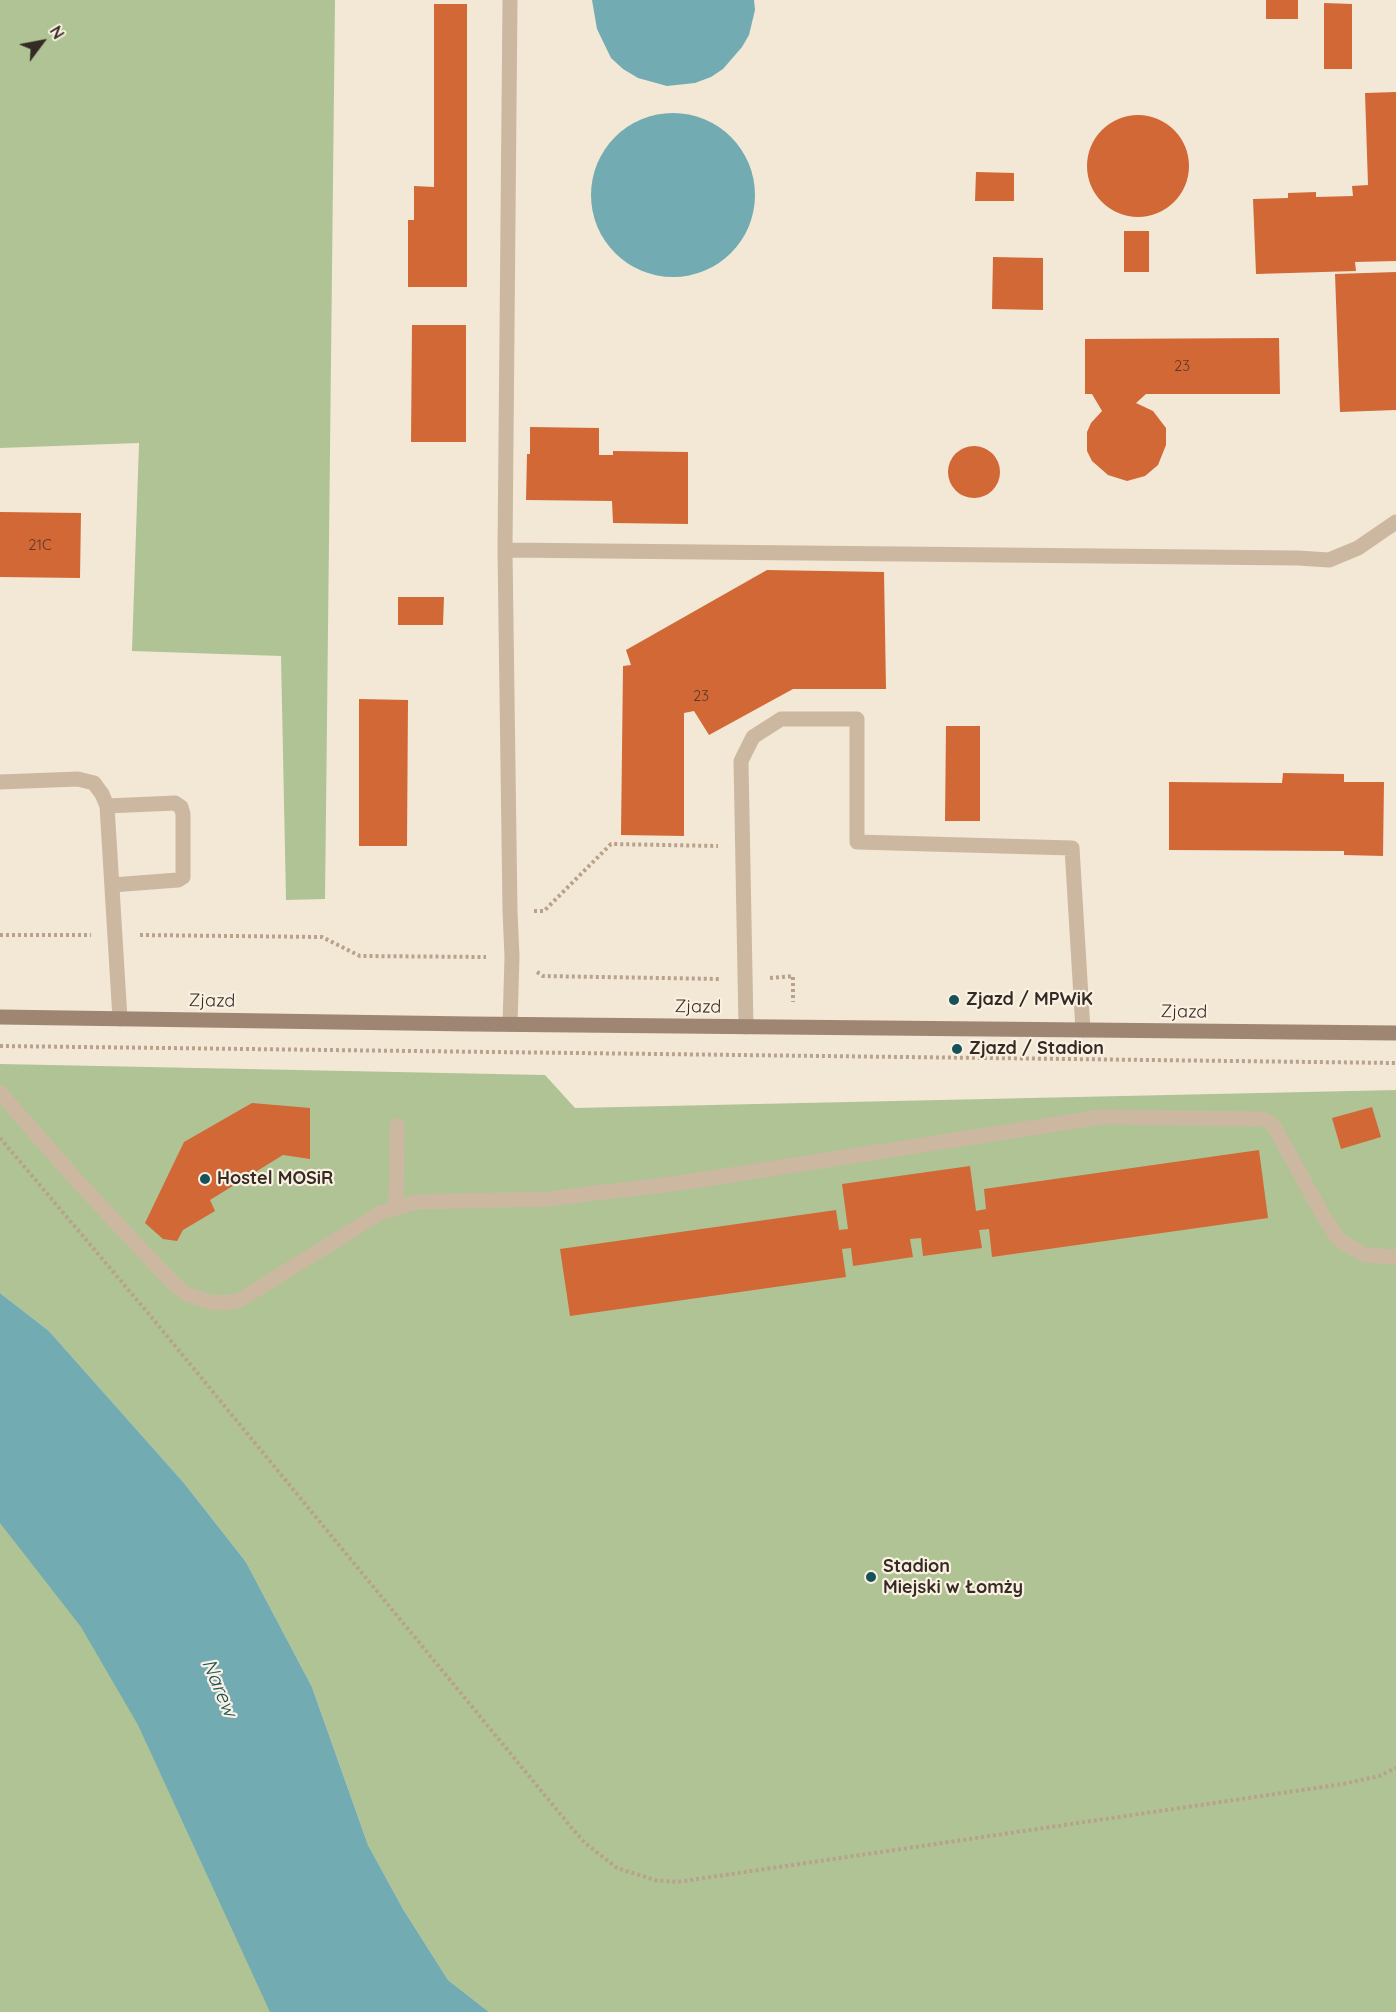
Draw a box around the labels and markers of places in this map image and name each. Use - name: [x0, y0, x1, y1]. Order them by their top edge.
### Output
- place label: Zjazd / MPWiK: [966, 989, 1093, 1011]
- marker: Zjazd / MPWiK: [947, 993, 961, 1007]
- place label: Zjazd / Stadion: [969, 1038, 1104, 1060]
- marker: Zjazd / Stadion: [950, 1042, 964, 1056]
- place label: Hostel MOSiR: [217, 1168, 333, 1190]
- marker: Hostel MOSiR: [198, 1172, 212, 1186]
- place label: Stadion Miejski w Łomży: [883, 1556, 1023, 1598]
- marker: Stadion Miejski w Łomży: [864, 1570, 878, 1584]

